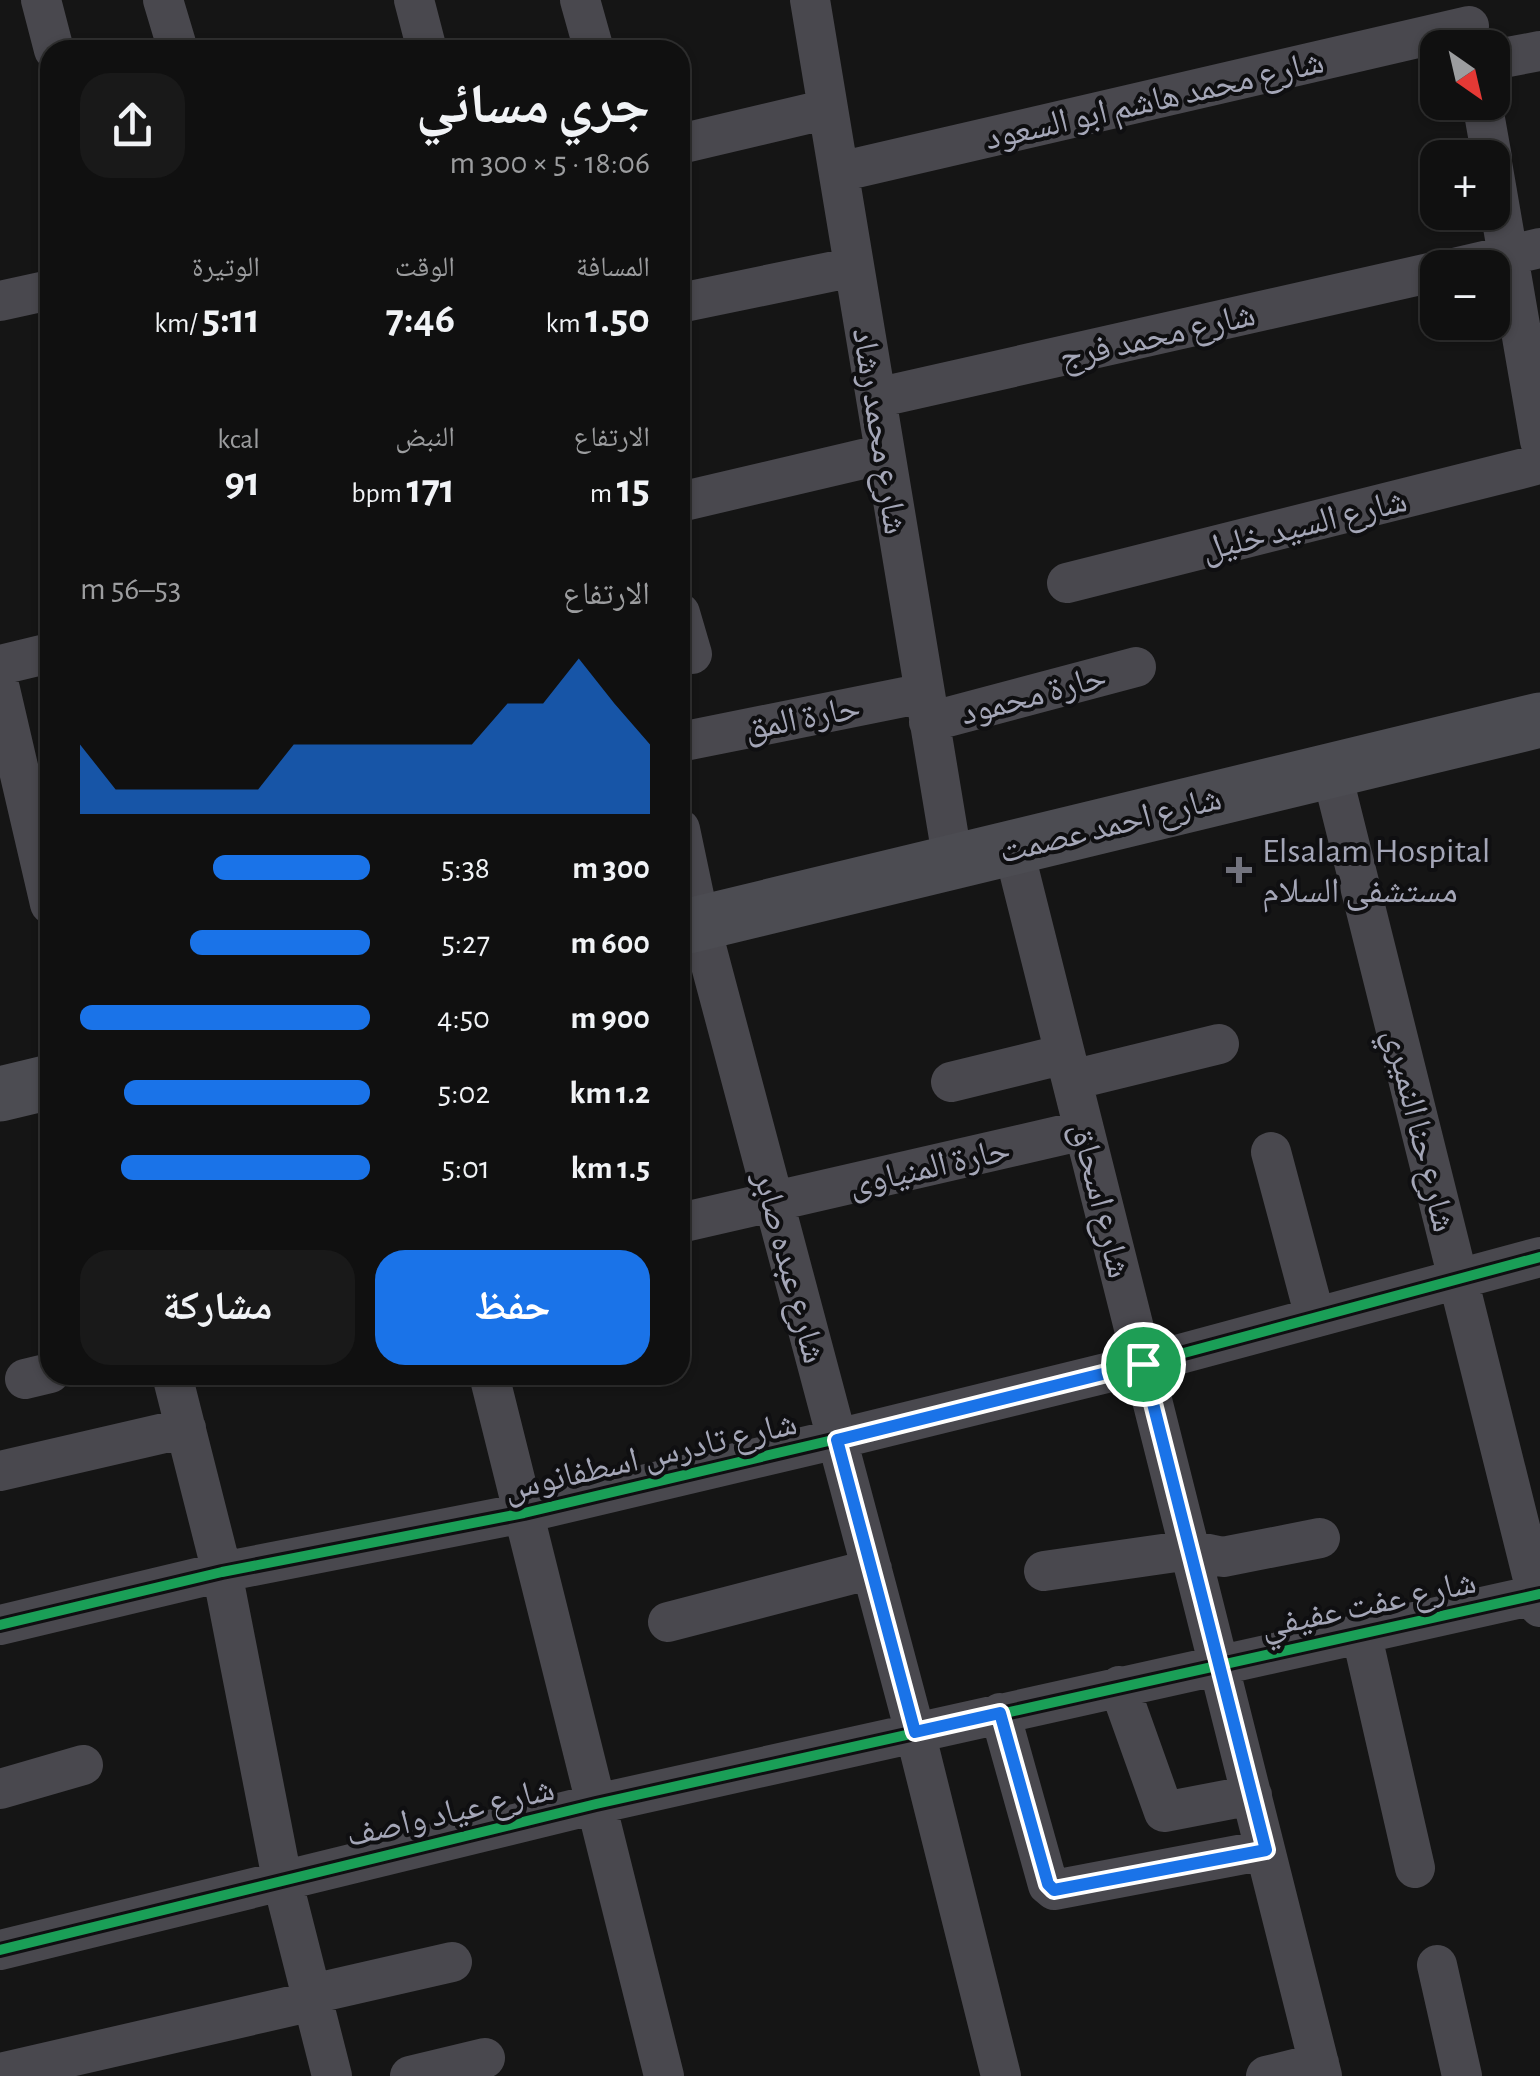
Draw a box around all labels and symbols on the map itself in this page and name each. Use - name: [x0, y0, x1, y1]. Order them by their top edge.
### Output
- north arrow: [1420, 30, 1510, 120]
- street label: شارع محمد هاشم ابو السعود: [981, 44, 1328, 160]
- street label: شارع محمد فرج: [1056, 297, 1259, 379]
- street label: شارع محمد رشاد: [843, 326, 913, 537]
- street label: شارع السيد خليل: [1198, 483, 1411, 571]
- street label: حارة محمود: [957, 659, 1110, 732]
- street label: حارة المق: [741, 690, 864, 749]
- street label: شارع احمد عصمت: [996, 781, 1226, 873]
- place label: Elsalam Hospital مستشفى السلام: [1262, 834, 1490, 913]
- marker: Elsalam Hospital مستشفى السلام: [1226, 857, 1252, 883]
- street label: شارع حنا النميري: [1369, 1025, 1462, 1238]
- street label: شارع اسحاق: [1061, 1119, 1137, 1282]
- street label: حارة المنياوى: [845, 1132, 1014, 1205]
- street label: شارع عبده صابر: [744, 1167, 832, 1368]
- pin: [1101, 1322, 1186, 1407]
- street label: شارع تادرس اسطفانوس: [500, 1406, 801, 1510]
- street label: شارع عفت عفيفي: [1257, 1565, 1481, 1653]
- street label: شارع عياد واصف: [343, 1772, 558, 1856]

